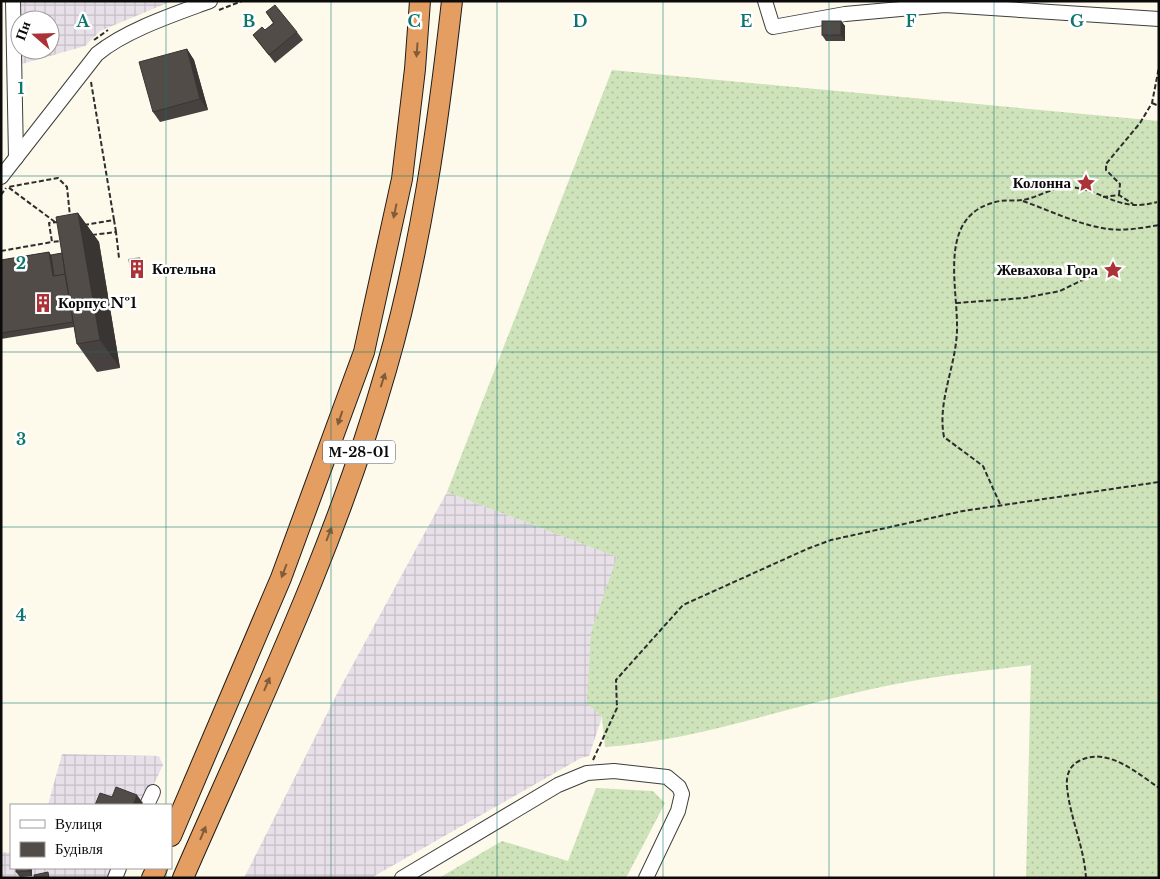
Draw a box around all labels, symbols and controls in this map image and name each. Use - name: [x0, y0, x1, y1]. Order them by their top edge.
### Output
- north arrow: [10, 10, 60, 60]
- text: A: [76, 11, 91, 31]
- text: B: [243, 11, 256, 31]
- text: C: [407, 11, 421, 31]
- text: D: [573, 11, 587, 31]
- text: E: [740, 11, 752, 31]
- text: F: [905, 11, 917, 31]
- text: G: [1070, 11, 1084, 31]
- text: Пн: [11, 19, 34, 43]
- one-way arrow: [412, 42, 420, 58]
- text: 1: [18, 78, 25, 98]
- place icon: Колонна: [1075, 172, 1097, 194]
- place label: Колонна: [1013, 173, 1071, 192]
- one-way arrow: [391, 203, 399, 218]
- text: 2: [16, 253, 26, 273]
- building icon: Котельна: [126, 258, 148, 280]
- place label: Котельна: [152, 259, 216, 278]
- place icon: Жевахова Гора: [1102, 259, 1124, 281]
- place label: Жевахова Гора: [996, 260, 1098, 279]
- building icon: Корпус №1: [32, 292, 54, 314]
- place label: Корпус №1: [58, 293, 137, 312]
- one-way arrow: [380, 373, 387, 388]
- one-way arrow: [336, 411, 344, 426]
- text: 3: [16, 429, 26, 449]
- road number: М-28-01: [323, 441, 395, 464]
- one-way arrow: [326, 526, 333, 541]
- one-way arrow: [279, 563, 287, 578]
- text: 4: [16, 605, 26, 625]
- one-way arrow: [264, 677, 272, 691]
- legend: [10, 804, 172, 869]
- text: Вулиця: [55, 814, 102, 833]
- one-way arrow: [199, 826, 207, 840]
- text: Будівля: [55, 839, 103, 858]

